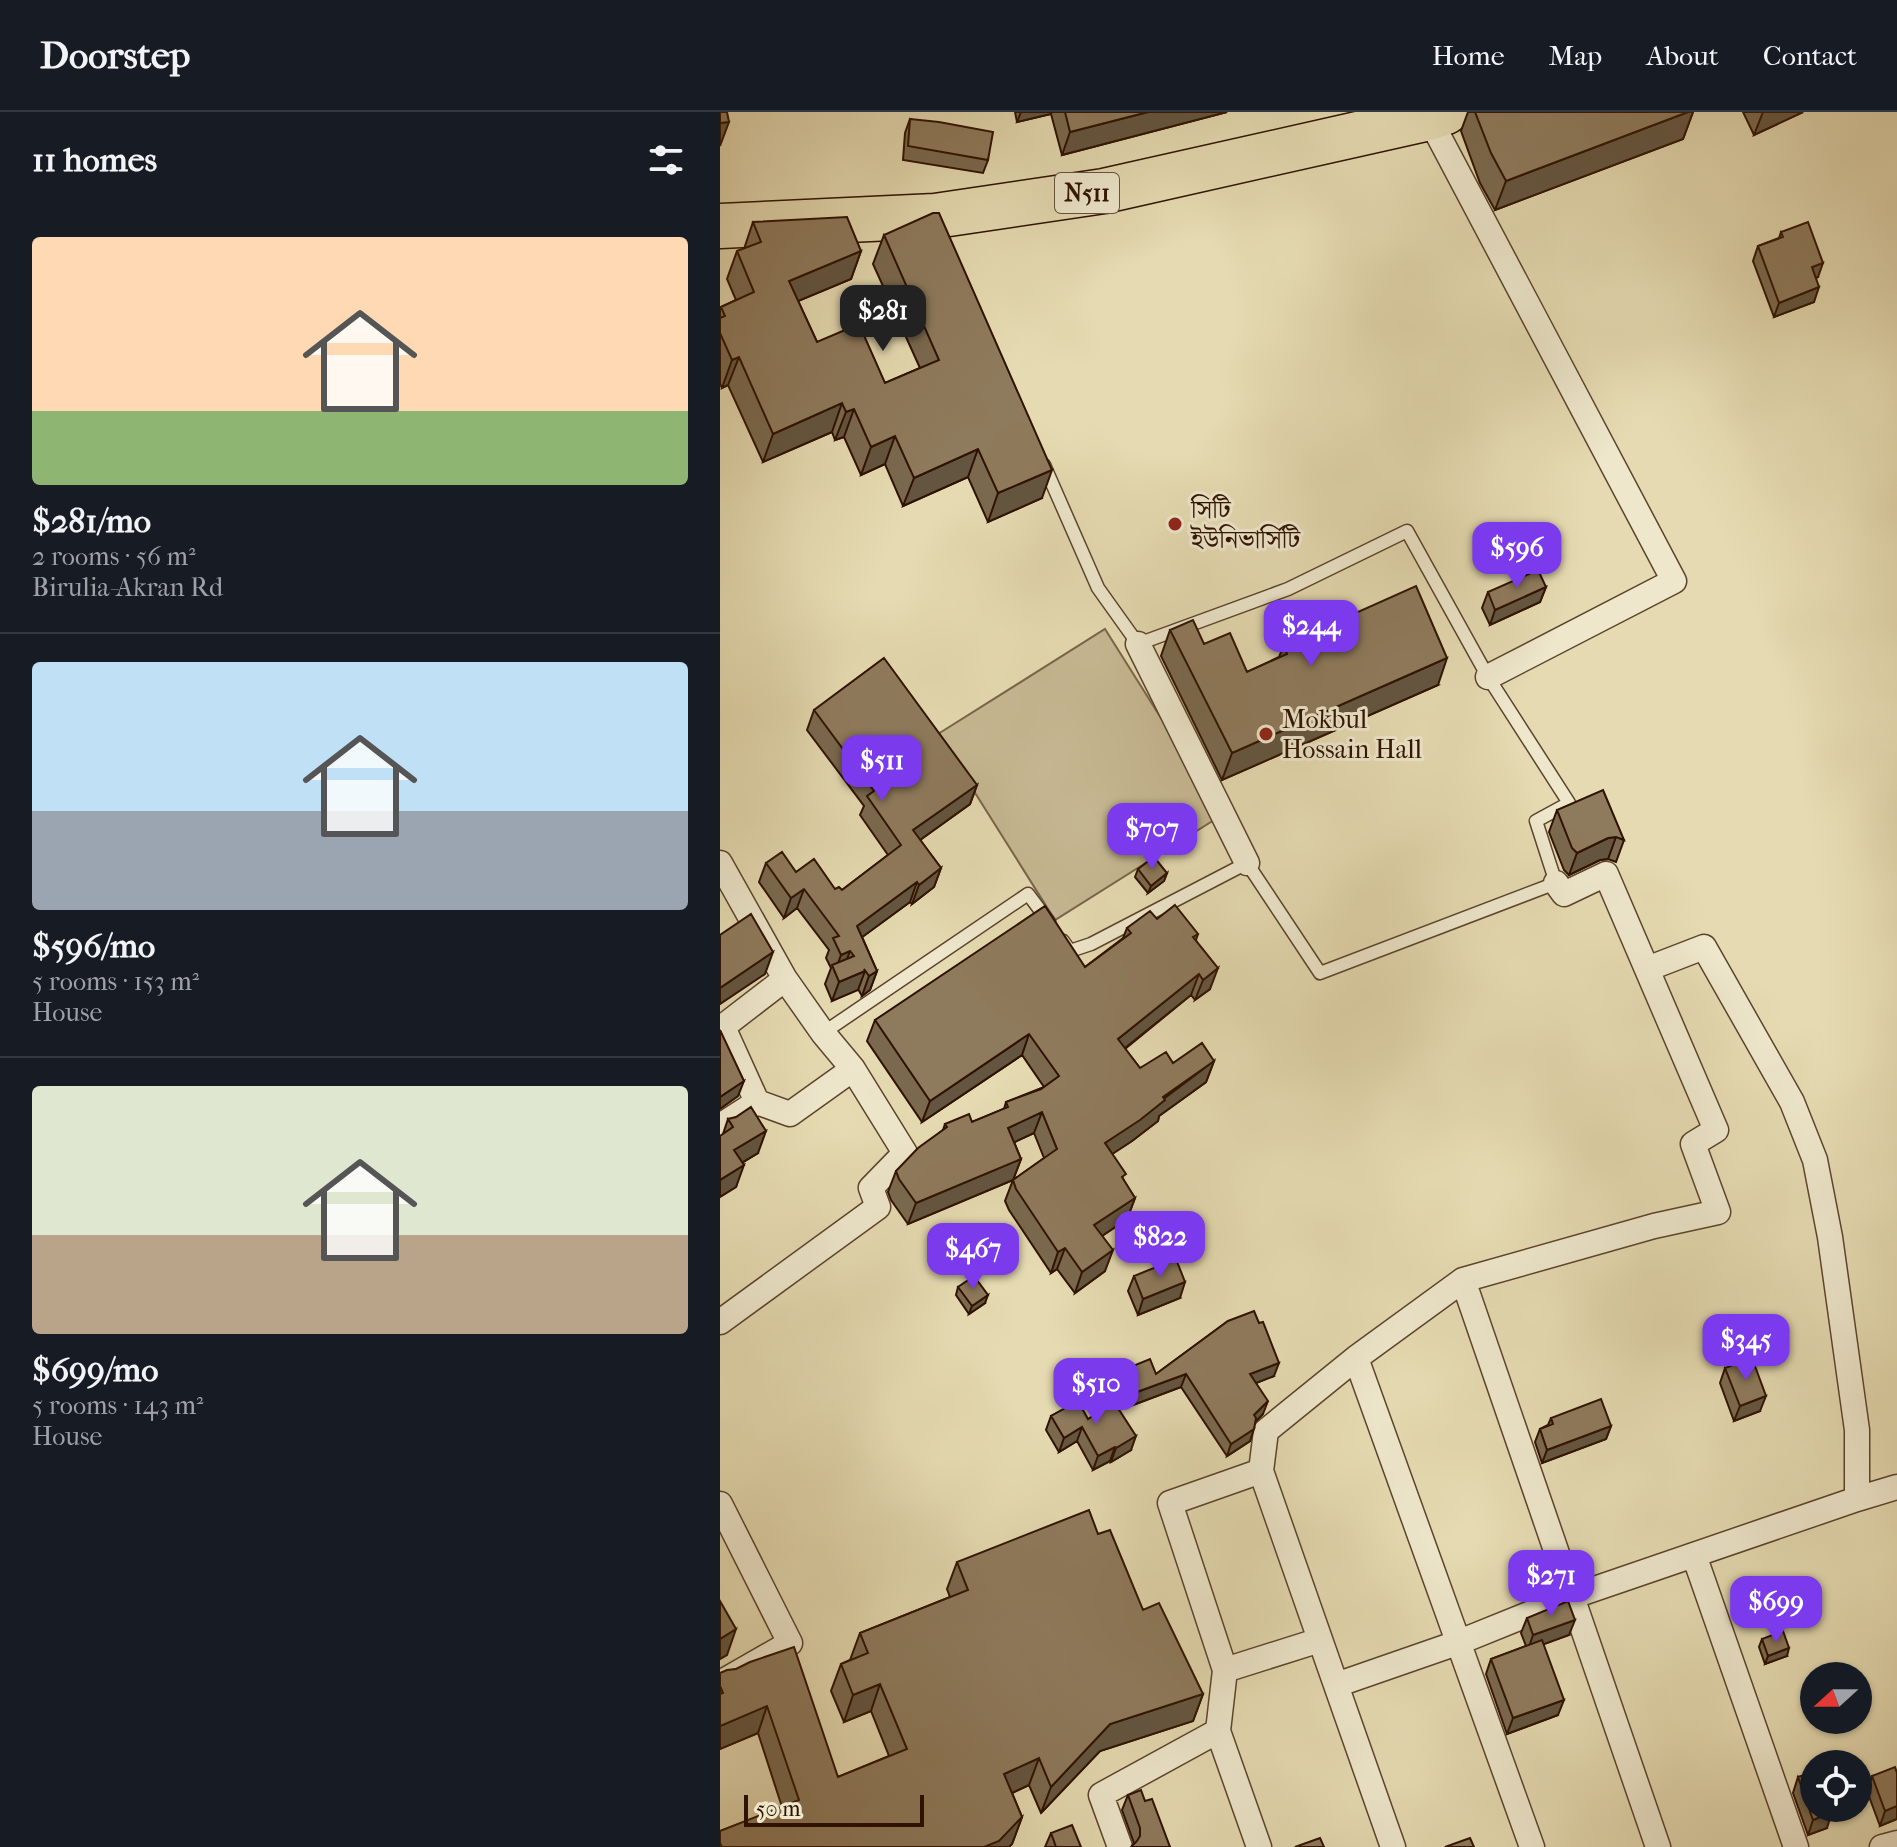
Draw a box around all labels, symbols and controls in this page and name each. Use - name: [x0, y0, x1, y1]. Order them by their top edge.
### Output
- text: Doorstep: [40, 33, 190, 78]
- text: Home: [1432, 39, 1505, 72]
- text: Map: [1549, 39, 1602, 72]
- text: About: [1646, 39, 1719, 72]
- text: Contact: [1763, 39, 1857, 72]
- icon: filters: [644, 138, 688, 182]
- text: 11 homes: [32, 140, 157, 180]
- road number: N511: [1055, 173, 1119, 213]
- pin: $281: [836, 285, 930, 353]
- icon: home: [288, 289, 432, 433]
- text: $281: [858, 295, 908, 326]
- place label: সিটি ইউনিভার্সিটি: [1190, 494, 1302, 555]
- text: $281/mo: [32, 501, 151, 541]
- marker: সিটি ইউনিভার্সিটি: [1166, 515, 1184, 533]
- pin: $596: [1470, 522, 1564, 590]
- text: $596: [1490, 532, 1544, 563]
- text: 2 rooms · 56 m²: [32, 541, 196, 572]
- text: Birulia-Akran Rd: [32, 572, 223, 603]
- pin: $244: [1264, 600, 1358, 668]
- text: $244: [1282, 610, 1340, 641]
- place label: Mokbul Hossain Hall: [1282, 704, 1422, 765]
- icon: home: [288, 714, 432, 858]
- marker: Mokbul Hossain Hall: [1257, 725, 1275, 743]
- pin: $511: [835, 735, 929, 803]
- text: $511: [860, 745, 904, 776]
- pin: $707: [1105, 803, 1199, 871]
- text: $707: [1125, 813, 1179, 844]
- text: $596/mo: [32, 926, 155, 966]
- text: 5 rooms · 153 m²: [32, 966, 199, 997]
- text: House: [32, 997, 102, 1028]
- icon: home: [288, 1138, 432, 1282]
- pin: $822: [1113, 1211, 1207, 1279]
- text: $822: [1133, 1221, 1187, 1252]
- pin: $467: [926, 1223, 1020, 1291]
- text: $467: [945, 1233, 1001, 1264]
- pin: $345: [1699, 1314, 1793, 1382]
- text: $345: [1721, 1324, 1771, 1355]
- text: $699/mo: [32, 1350, 158, 1390]
- pin: $510: [1049, 1358, 1143, 1426]
- text: $510: [1071, 1368, 1121, 1399]
- text: 5 rooms · 143 m²: [32, 1390, 203, 1421]
- text: House: [32, 1421, 102, 1452]
- pin: $271: [1504, 1550, 1598, 1618]
- text: $271: [1526, 1560, 1576, 1591]
- pin: $699: [1729, 1576, 1823, 1644]
- text: $699: [1748, 1586, 1804, 1617]
- north arrow: [1800, 1662, 1872, 1734]
- map controls: [1800, 1662, 1872, 1822]
- button: locate: [1800, 1750, 1872, 1822]
- scale bar: [744, 1791, 924, 1827]
- text: 50 m: [756, 1796, 801, 1822]

